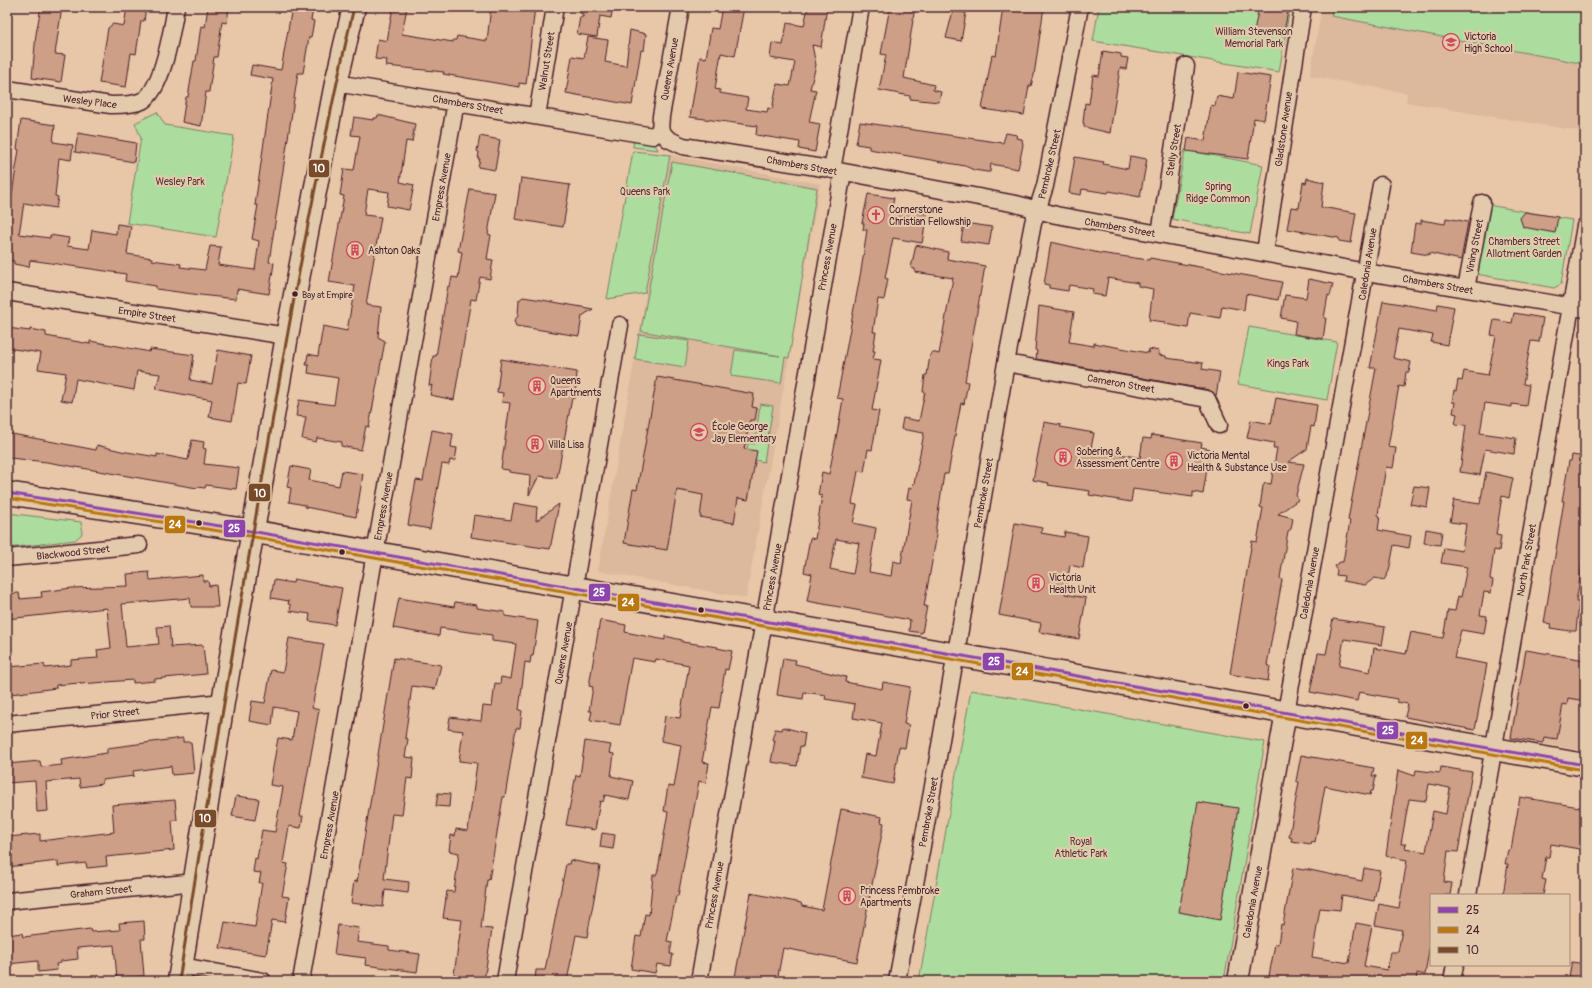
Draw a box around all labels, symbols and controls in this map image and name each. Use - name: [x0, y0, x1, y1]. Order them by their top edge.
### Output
- park label: William Stevenson Memorial Park: [1215, 26, 1293, 50]
- street label: Walnut Street: [536, 30, 558, 92]
- place label: Victoria High School: [1464, 31, 1513, 55]
- school or university icon: Victoria High School: [1441, 32, 1461, 52]
- street label: Queens Avenue: [659, 37, 681, 102]
- street label: Gladstone Avenue: [1273, 91, 1295, 167]
- street label: Wesley Place: [62, 93, 118, 111]
- street label: Chambers Street: [432, 93, 505, 117]
- street label: Stelly Street: [1164, 122, 1184, 177]
- street label: Pembroke Street: [1036, 127, 1064, 200]
- street label: Empress Avenue: [430, 152, 454, 222]
- street label: Chambers Street: [766, 154, 839, 178]
- line badge: 10: [308, 159, 330, 178]
- text: 10: [313, 162, 325, 175]
- park label: Wesley Park: [155, 176, 205, 188]
- park label: Spring Ridge Common: [1186, 181, 1251, 205]
- park label: Queens Park: [620, 186, 671, 198]
- place label: Cornerstone Christian Fellowship: [889, 204, 971, 228]
- church icon: Cornerstone Christian Fellowship: [866, 205, 886, 225]
- street label: Chambers Street: [1084, 216, 1157, 240]
- street label: Vining Street: [1464, 217, 1486, 274]
- street label: Princess Avenue: [816, 223, 840, 292]
- street label: Caledonia Avenue: [1356, 227, 1380, 301]
- park label: Chambers Street Allotment Garden: [1486, 236, 1562, 260]
- building icon: Ashton Oaks: [345, 240, 365, 260]
- place label: Ashton Oaks: [368, 245, 421, 257]
- street label: Chambers Street: [1402, 273, 1475, 297]
- marker: Bay at Empire: [290, 289, 300, 299]
- place label: Bay at Empire: [302, 290, 353, 301]
- street label: Empire Street: [117, 305, 177, 326]
- park label: Kings Park: [1267, 358, 1310, 370]
- street label: Cameron Street: [1086, 372, 1156, 396]
- place label: Queens Apartments: [550, 375, 602, 399]
- building icon: Queens Apartments: [527, 376, 547, 396]
- place label: École George Jay Elementary: [712, 420, 777, 445]
- school or university icon: École George Jay Elementary: [689, 422, 709, 442]
- building icon: Villa Lisa: [525, 434, 545, 454]
- place label: Villa Lisa: [548, 439, 584, 451]
- place label: Sobering & Assessment Centre: [1076, 446, 1160, 470]
- building icon: Sobering & Assessment Centre: [1053, 447, 1073, 467]
- place label: Victoria Mental Health & Substance Use: [1187, 450, 1287, 474]
- building icon: Victoria Mental Health & Substance Use: [1164, 451, 1184, 471]
- street label: Pembroke Street: [972, 456, 996, 529]
- street label: Empress Avenue: [372, 471, 396, 541]
- line badge: 10: [248, 483, 271, 502]
- text: 10: [254, 487, 266, 500]
- line badge: 24: [164, 515, 186, 534]
- text: 24: [169, 518, 182, 531]
- unlabelled marker: [194, 518, 204, 528]
- line badge: 25: [223, 519, 246, 538]
- text: 25: [228, 522, 240, 535]
- street label: North Park Street: [1515, 522, 1539, 597]
- street label: Blackwood Street: [36, 543, 111, 563]
- street label: Princess Avenue: [761, 543, 785, 612]
- street label: Caledonia Avenue: [1298, 546, 1322, 620]
- unlabelled marker: [337, 547, 347, 557]
- place label: Victoria Health Unit: [1049, 572, 1097, 596]
- building icon: Victoria Health Unit: [1026, 573, 1046, 593]
- line badge: 25: [588, 583, 611, 602]
- text: 25: [593, 586, 605, 599]
- line badge: 24: [617, 593, 640, 612]
- text: 24: [622, 596, 635, 609]
- unlabelled marker: [696, 605, 706, 615]
- street label: Queens Avenue: [553, 621, 575, 686]
- line badge: 25: [982, 652, 1005, 671]
- text: 25: [988, 655, 1000, 668]
- line badge: 24: [1011, 662, 1034, 681]
- text: 24: [1016, 665, 1029, 678]
- unlabelled marker: [1241, 701, 1251, 711]
- street label: Prior Street: [90, 705, 141, 723]
- line badge: 25: [1376, 721, 1399, 740]
- text: 25: [1382, 724, 1394, 737]
- line badge: 24: [1405, 731, 1428, 750]
- text: 24: [1411, 734, 1424, 747]
- street label: Pembroke Street: [917, 775, 941, 848]
- street label: Empress Avenue: [318, 790, 342, 860]
- line badge: 10: [194, 809, 217, 828]
- text: 10: [199, 812, 211, 825]
- park label: Royal Athletic Park: [1054, 836, 1108, 860]
- street label: Princess Avenue: [703, 861, 727, 930]
- street label: Caledonia Avenue: [1241, 865, 1265, 939]
- street label: Graham Street: [69, 883, 134, 901]
- place label: Princess Pembroke Apartments: [860, 885, 939, 909]
- building icon: Princess Pembroke Apartments: [837, 886, 857, 906]
- legend: [1430, 894, 1570, 966]
- text: 25: [1466, 903, 1479, 918]
- text: 24: [1466, 923, 1480, 938]
- text: 10: [1466, 943, 1479, 958]

